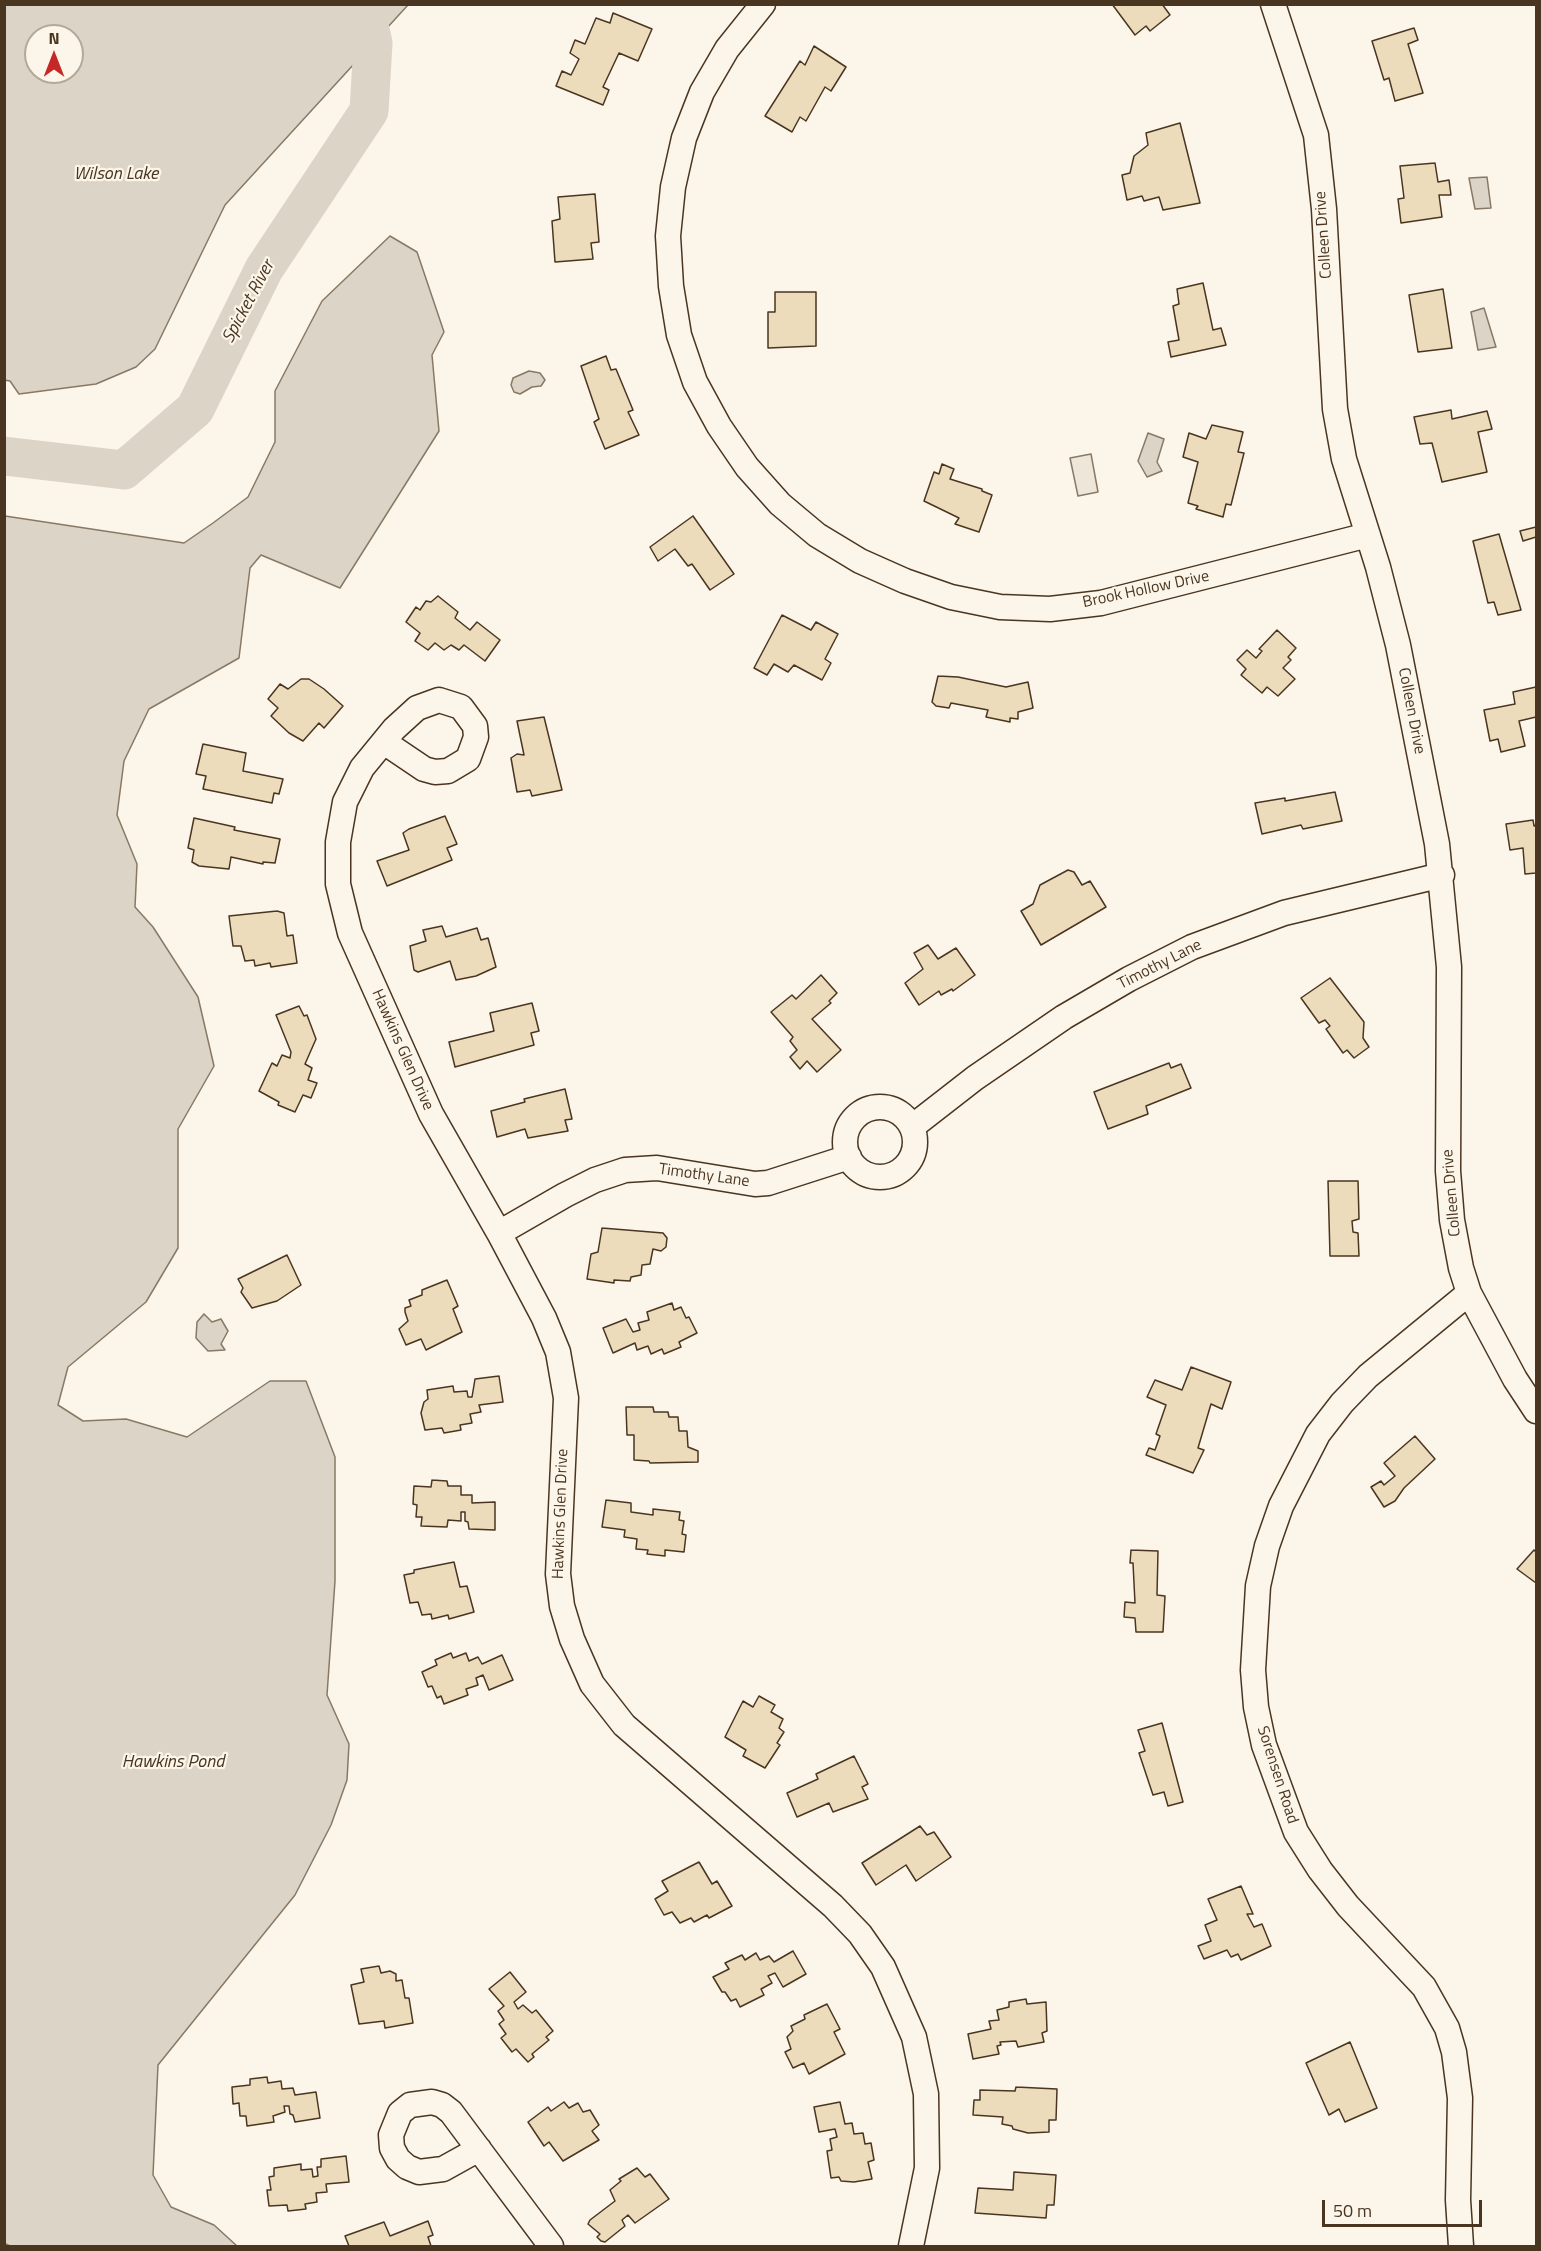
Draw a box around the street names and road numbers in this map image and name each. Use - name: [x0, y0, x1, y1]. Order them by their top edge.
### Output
- street label: Colleen Drive: [1311, 191, 1337, 279]
- street label: Brook Hollow Drive: [1081, 567, 1211, 613]
- street label: Colleen Drive: [1393, 666, 1429, 756]
- street label: Timothy Lane: [1115, 936, 1205, 994]
- street label: Hawkins Glen Drive: [367, 987, 437, 1113]
- street label: Colleen Drive: [1439, 1149, 1465, 1237]
- street label: Timothy Lane: [657, 1160, 751, 1192]
- street label: Hawkins Glen Drive: [549, 1448, 573, 1580]
- street label: Sorensen Road: [1252, 1724, 1302, 1826]

